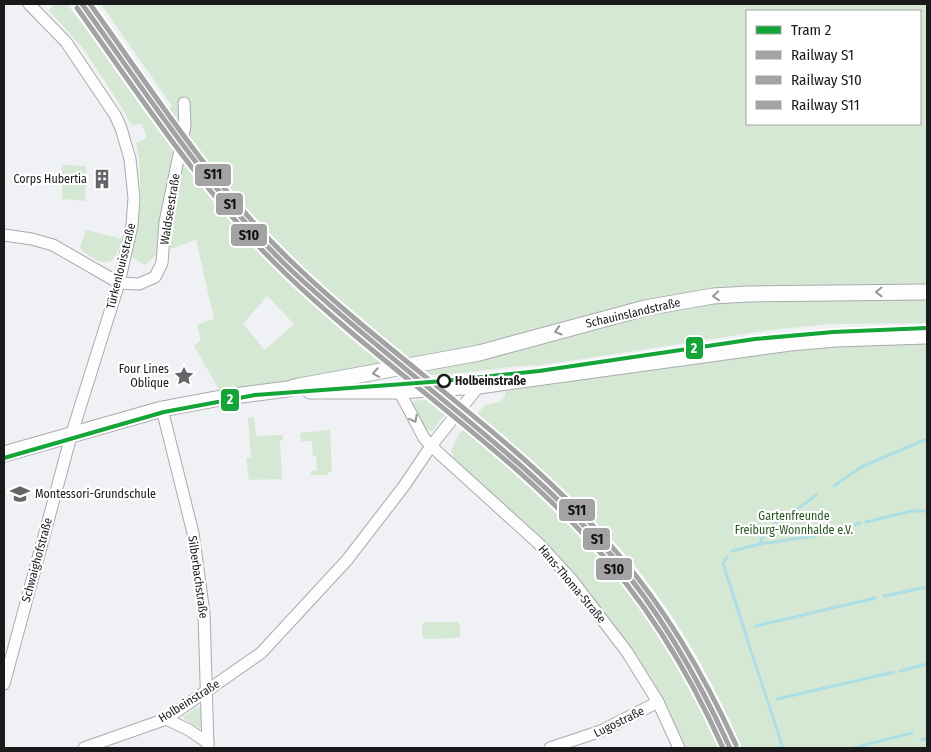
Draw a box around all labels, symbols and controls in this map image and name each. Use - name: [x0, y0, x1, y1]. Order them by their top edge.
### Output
- legend: [746, 10, 921, 125]
- text: Tram 2: [791, 21, 832, 39]
- text: Railway S1: [791, 46, 854, 64]
- text: Railway S10: [791, 71, 862, 89]
- text: Railway S11: [791, 96, 860, 114]
- line badge: S11: [194, 163, 232, 187]
- text: S11: [204, 166, 222, 183]
- building icon: Corps Hubertia: [91, 168, 113, 190]
- place label: Corps Hubertia: [13, 172, 87, 186]
- street label: Waldseestraße: [157, 172, 183, 246]
- line badge: S1: [215, 192, 244, 216]
- text: S1: [224, 196, 236, 213]
- street label: Türkenlouisstraße: [104, 221, 138, 310]
- line badge: S10: [230, 223, 268, 247]
- text: S10: [239, 227, 260, 244]
- one-way arrow: [874, 287, 882, 297]
- one-way arrow: [712, 290, 720, 301]
- street label: Schauinslandstraße: [584, 295, 682, 331]
- one-way arrow: [554, 326, 562, 336]
- line badge: 2: [685, 336, 704, 360]
- text: 2: [690, 340, 698, 357]
- place label: Four Lines Oblique: [119, 362, 169, 390]
- place icon: Four Lines Oblique: [173, 365, 195, 387]
- one-way arrow: [372, 367, 380, 377]
- marker: Holbeinstraße: [437, 374, 451, 388]
- place label: Holbeinstraße: [455, 374, 526, 388]
- line badge: 2: [220, 388, 240, 412]
- text: 2: [226, 391, 234, 408]
- one-way arrow: [408, 414, 418, 423]
- school or university icon: Montessori-Grundschule: [9, 483, 31, 505]
- place label: Montessori-Grundschule: [35, 487, 156, 501]
- line badge: S11: [558, 498, 596, 522]
- text: S11: [568, 502, 586, 519]
- park label: Gartenfreunde Freiburg-Wonnhalde e.V.: [735, 509, 854, 537]
- street label: Schwaighofstraße: [19, 516, 55, 604]
- line badge: S1: [582, 527, 611, 551]
- text: S1: [591, 531, 603, 548]
- street label: Silberbachstraße: [185, 535, 211, 619]
- street label: Hans-Thoma-Straße: [535, 542, 609, 626]
- line badge: S10: [595, 557, 633, 581]
- text: S10: [604, 561, 625, 578]
- street label: Holbeinstraße: [156, 677, 222, 725]
- street label: Lugostraße: [592, 704, 647, 740]

